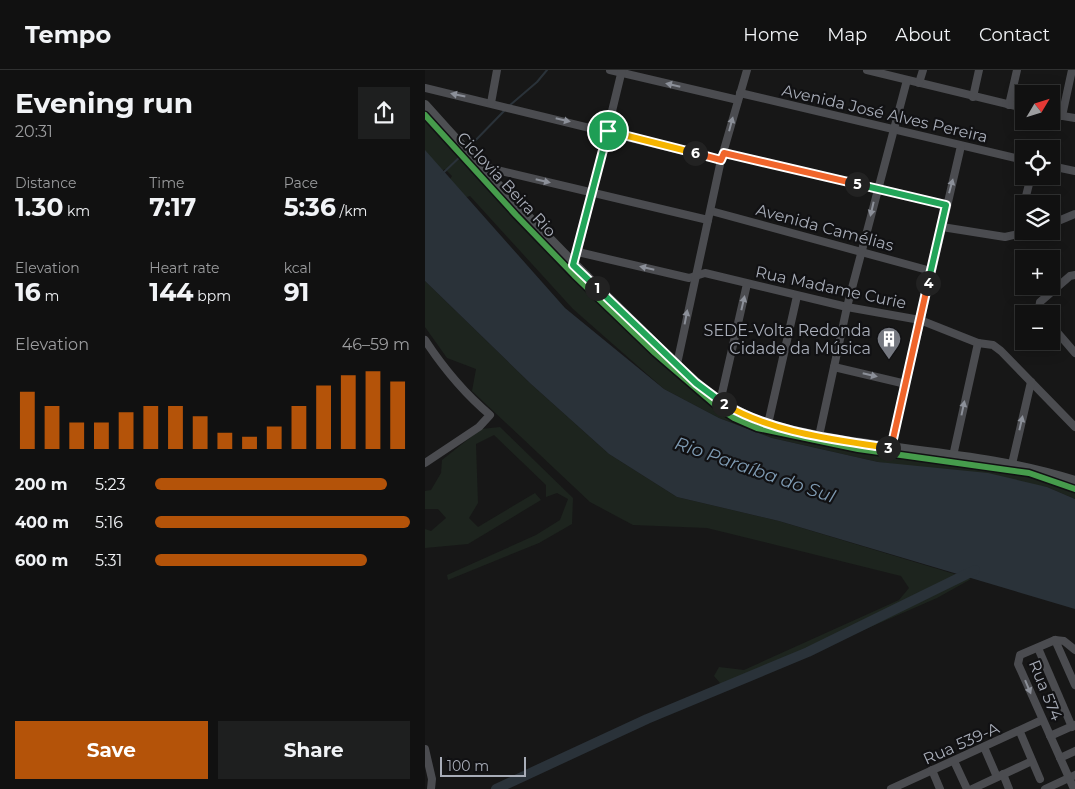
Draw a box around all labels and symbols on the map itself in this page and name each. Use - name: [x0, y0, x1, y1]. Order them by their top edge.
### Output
- one-way arrow: [666, 81, 681, 89]
- street label: Avenida José Alves Pereira: [780, 81, 990, 146]
- north arrow: [1015, 85, 1060, 130]
- one-way arrow: [450, 91, 465, 99]
- pin: [587, 110, 629, 152]
- one-way arrow: [555, 116, 570, 124]
- one-way arrow: [728, 117, 736, 132]
- street label: Ciclovia Beira Rio: [453, 128, 560, 241]
- pin: 6: [683, 140, 707, 166]
- pin: 5: [845, 172, 869, 196]
- one-way arrow: [535, 177, 550, 185]
- one-way arrow: [947, 179, 955, 194]
- street label: Avenida Camélias: [754, 200, 896, 255]
- one-way arrow: [868, 202, 876, 217]
- street label: Rua Madame Curie: [754, 262, 908, 313]
- one-way arrow: [639, 264, 654, 272]
- pin: 4: [915, 270, 941, 296]
- pin: 1: [585, 276, 609, 300]
- one-way arrow: [739, 296, 747, 311]
- one-way arrow: [683, 308, 691, 324]
- place label: SEDE-Volta Redonda Cidade da Música: [704, 321, 871, 358]
- building icon: SEDE-Volta Redonda Cidade da Música: [876, 326, 902, 360]
- one-way arrow: [862, 371, 878, 379]
- pin: 2: [711, 392, 737, 416]
- one-way arrow: [959, 400, 967, 415]
- one-way arrow: [1017, 416, 1025, 431]
- water label: Rio Paraíba do Sul: [672, 432, 838, 508]
- pin: 3: [875, 436, 901, 460]
- street label: Rua 574: [1025, 657, 1066, 724]
- one-way arrow: [1024, 680, 1032, 694]
- street label: Rua 539-A: [920, 718, 1003, 769]
- scale bar: [440, 754, 526, 777]

